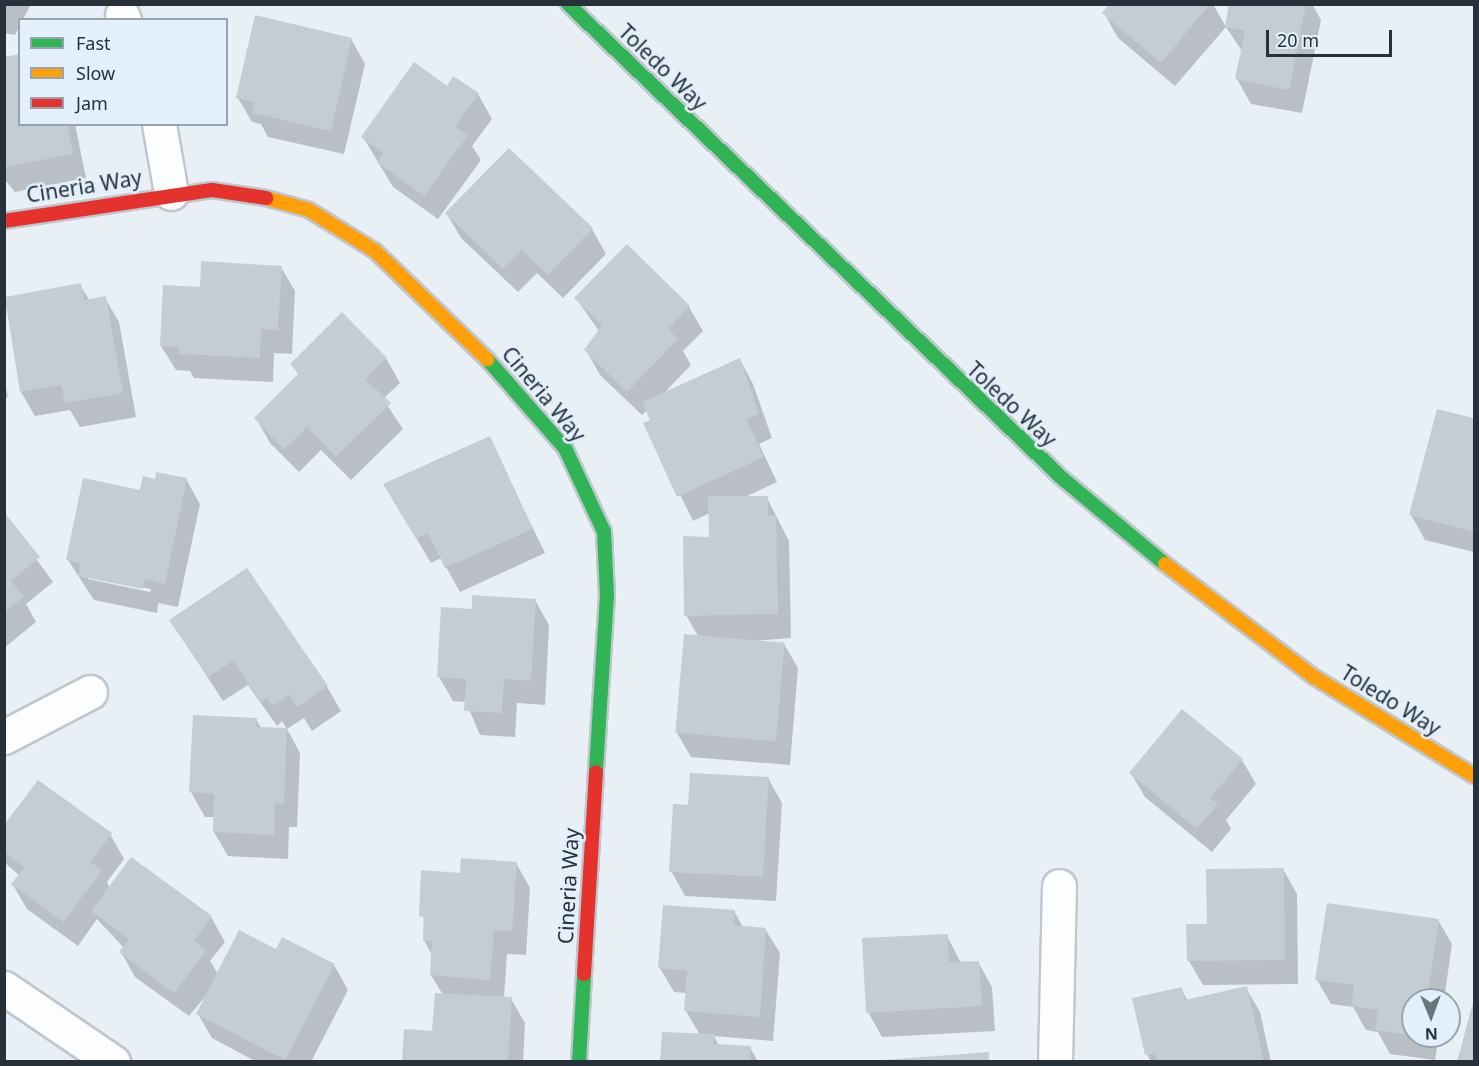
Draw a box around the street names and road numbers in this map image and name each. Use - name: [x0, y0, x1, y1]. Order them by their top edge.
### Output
- street label: Toledo Way: [614, 19, 712, 115]
- street label: Cineria Way: [25, 164, 143, 208]
- street label: Cineria Way: [497, 341, 591, 447]
- street label: Toledo Way: [962, 356, 1062, 452]
- street label: Toledo Way: [1336, 659, 1446, 741]
- street label: Cineria Way: [552, 827, 584, 945]

